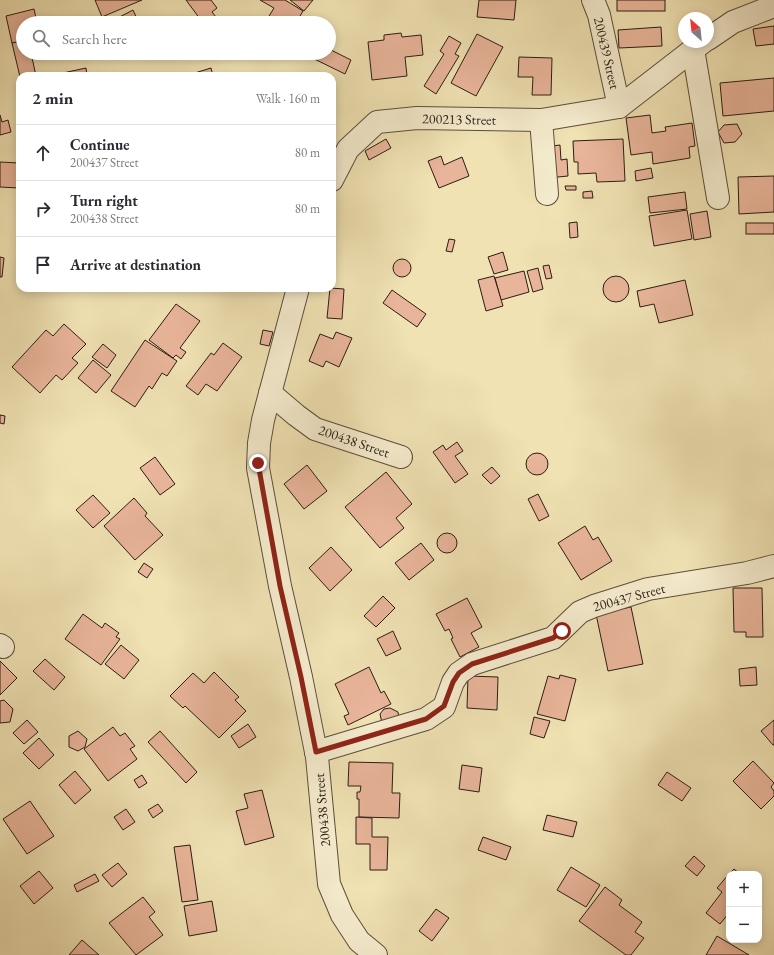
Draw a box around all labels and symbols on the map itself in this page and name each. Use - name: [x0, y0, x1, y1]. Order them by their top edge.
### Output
- north arrow: [678, 12, 714, 48]
- street label: 200439 Street: [590, 15, 624, 92]
- street label: 200213 Street: [422, 109, 497, 129]
- street label: 200438 Street: [316, 420, 392, 462]
- route end: [249, 454, 267, 472]
- street label: 200437 Street: [591, 579, 668, 615]
- route start: [553, 622, 571, 640]
- street label: 200438 Street: [310, 772, 334, 848]

